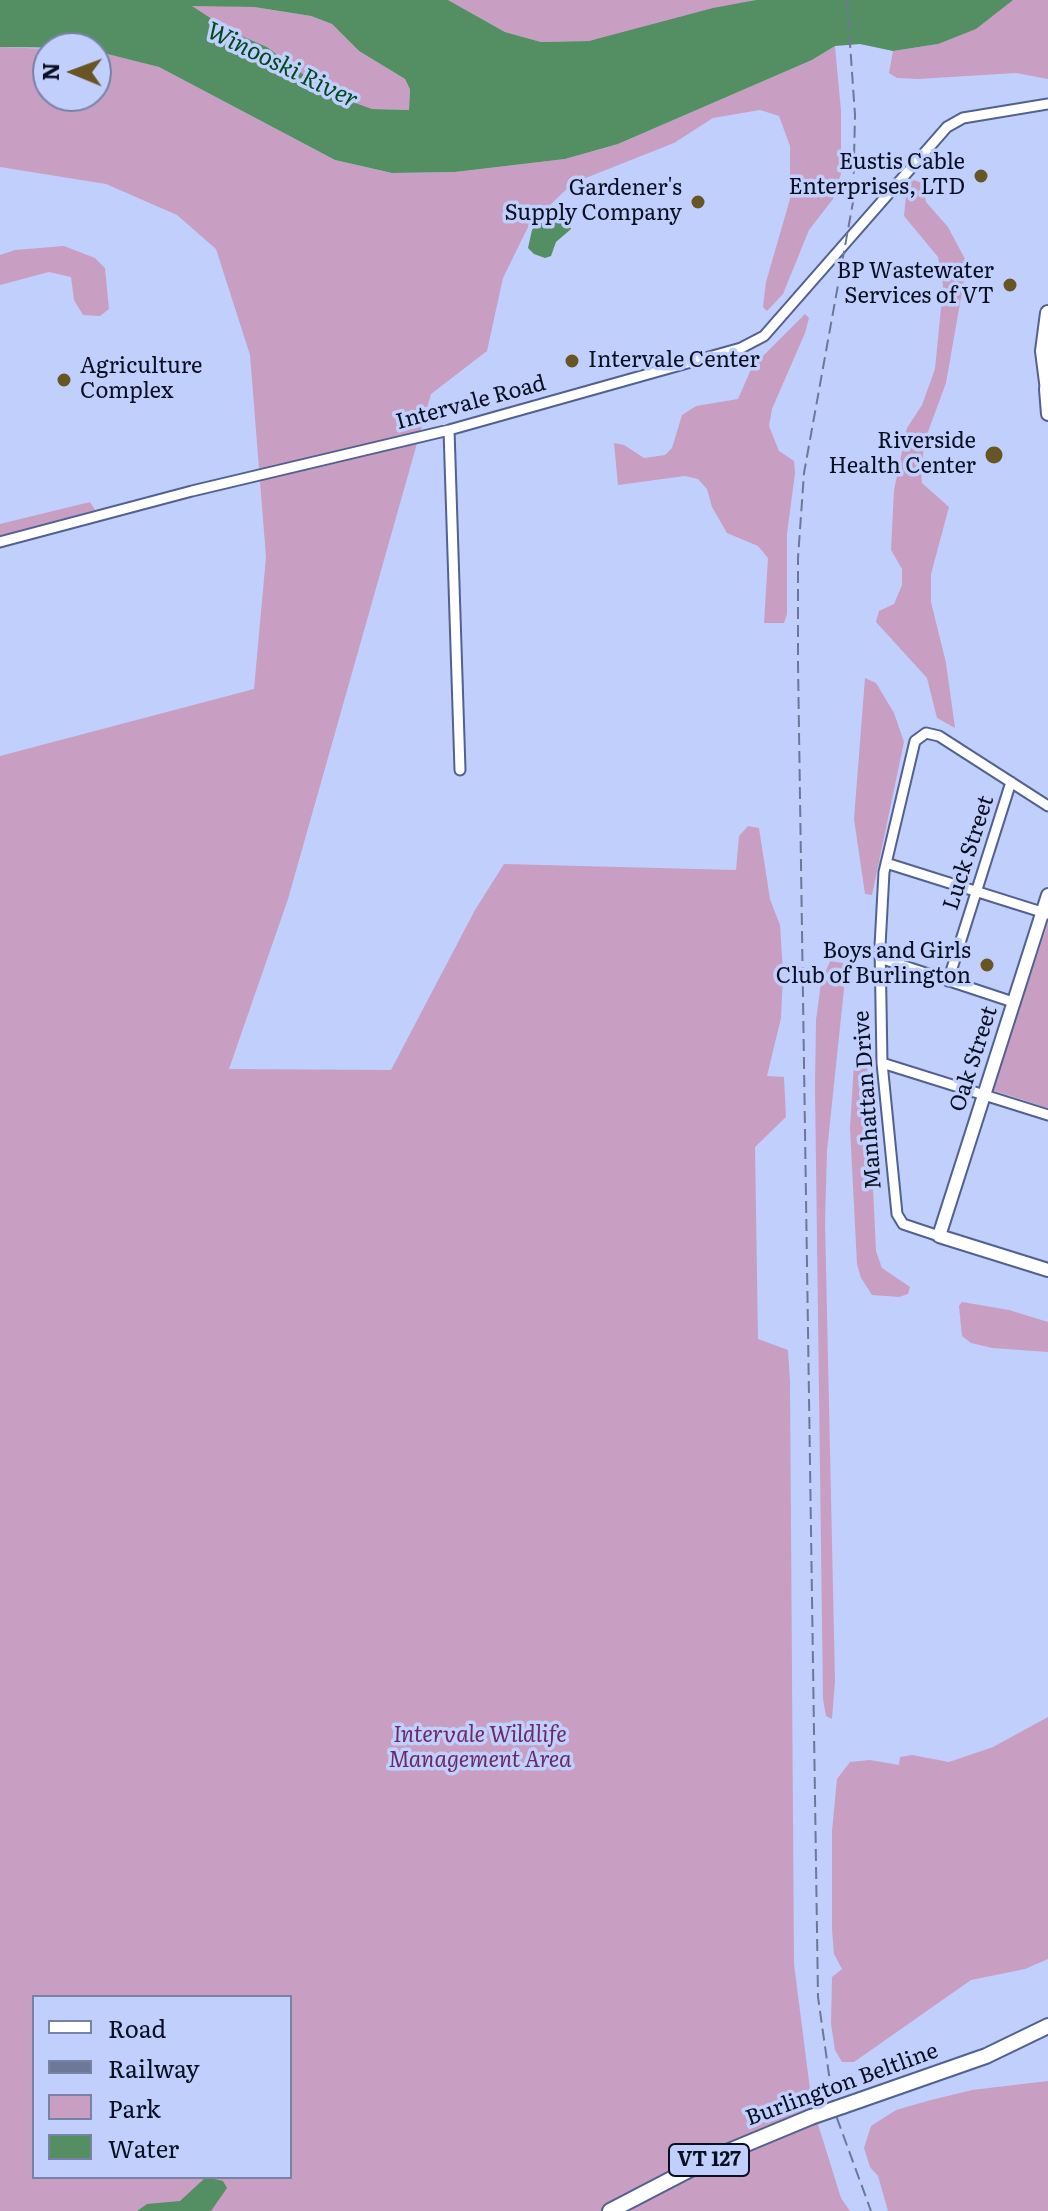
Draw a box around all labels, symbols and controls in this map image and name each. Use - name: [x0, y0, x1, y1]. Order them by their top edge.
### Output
- water label: Winooski River: [202, 17, 362, 115]
- north arrow: [32, 32, 112, 112]
- text: N: [33, 62, 66, 81]
- place label: Eustis Cable Enterprises, LTD: [789, 150, 965, 202]
- marker: Eustis Cable Enterprises, LTD: [972, 167, 990, 185]
- place label: Gardener's Supply Company: [504, 176, 682, 228]
- marker: Gardener's Supply Company: [689, 193, 707, 211]
- place label: BP Wastewater Services of VT: [837, 259, 994, 310]
- marker: BP Wastewater Services of VT: [1001, 276, 1019, 294]
- place label: Intervale Center: [588, 348, 760, 374]
- marker: Intervale Center: [563, 352, 581, 370]
- place label: Agriculture Complex: [80, 354, 202, 406]
- street label: Intervale Road: [393, 370, 549, 436]
- marker: Agriculture Complex: [55, 371, 73, 389]
- place label: Riverside Health Center: [829, 429, 976, 480]
- marker: Riverside Health Center: [983, 444, 1005, 466]
- street label: Luck Street: [938, 792, 1000, 914]
- place label: Boys and Girls Club of Burlington: [776, 939, 971, 990]
- marker: Boys and Girls Club of Burlington: [978, 956, 996, 974]
- street label: Oak Street: [945, 1003, 1003, 1115]
- street label: Manhattan Drive: [849, 1010, 887, 1190]
- park label: Intervale Wildlife Management Area: [388, 1723, 572, 1774]
- legend: [32, 1995, 292, 2179]
- text: Road: [108, 2010, 166, 2045]
- street label: Burlington Beltline: [742, 2038, 942, 2132]
- text: Railway: [108, 2050, 200, 2085]
- text: Park: [108, 2090, 161, 2125]
- text: Water: [108, 2130, 179, 2165]
- road number: VT 127: [669, 2144, 749, 2176]

